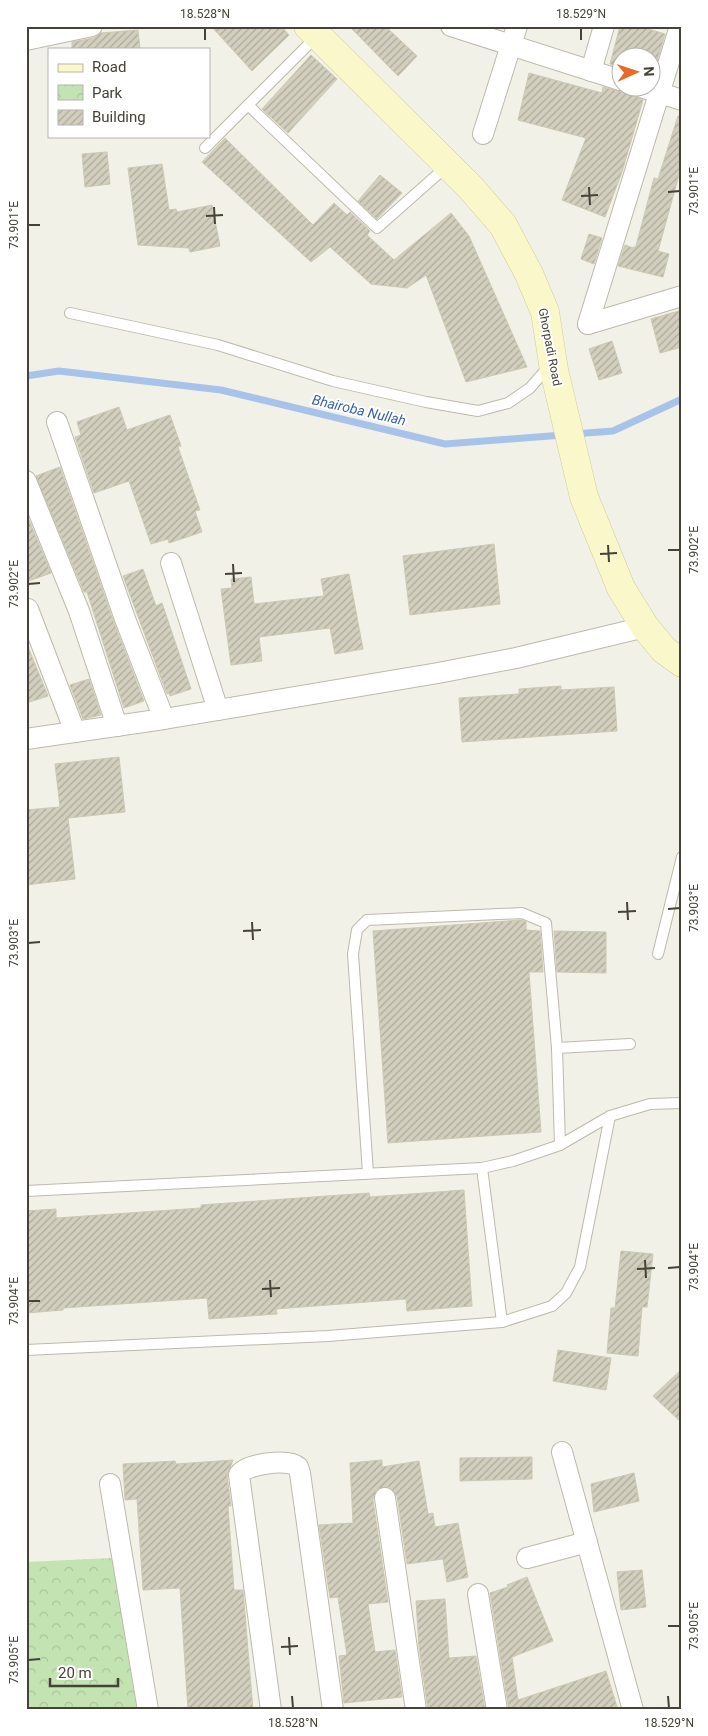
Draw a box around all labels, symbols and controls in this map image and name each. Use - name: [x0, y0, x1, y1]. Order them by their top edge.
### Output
- text: 18.528°N: [180, 7, 230, 21]
- text: 18.529°N: [556, 7, 606, 21]
- legend: [48, 48, 210, 138]
- north arrow: [610, 48, 660, 98]
- text: Road: [92, 58, 126, 76]
- text: N: [641, 66, 657, 77]
- text: Park: [92, 84, 123, 102]
- text: Building: [92, 108, 146, 126]
- text: 73.901°E: [687, 167, 701, 215]
- text: 73.901°E: [7, 201, 21, 249]
- street label: Ghorpadi Road: [536, 307, 564, 387]
- water label: Bhairoba Nullah: [310, 391, 408, 429]
- text: 73.902°E: [687, 526, 701, 574]
- text: 73.902°E: [7, 560, 21, 608]
- text: 73.903°E: [687, 884, 701, 932]
- text: 73.903°E: [7, 919, 21, 967]
- text: 73.904°E: [687, 1243, 701, 1291]
- text: 73.904°E: [7, 1277, 21, 1325]
- text: 73.905°E: [687, 1602, 701, 1650]
- text: 73.905°E: [7, 1636, 21, 1684]
- scale bar: [50, 1656, 118, 1688]
- text: 20 m: [58, 1664, 92, 1682]
- text: 18.528°N: [268, 1716, 318, 1730]
- text: 18.529°N: [644, 1716, 694, 1730]

